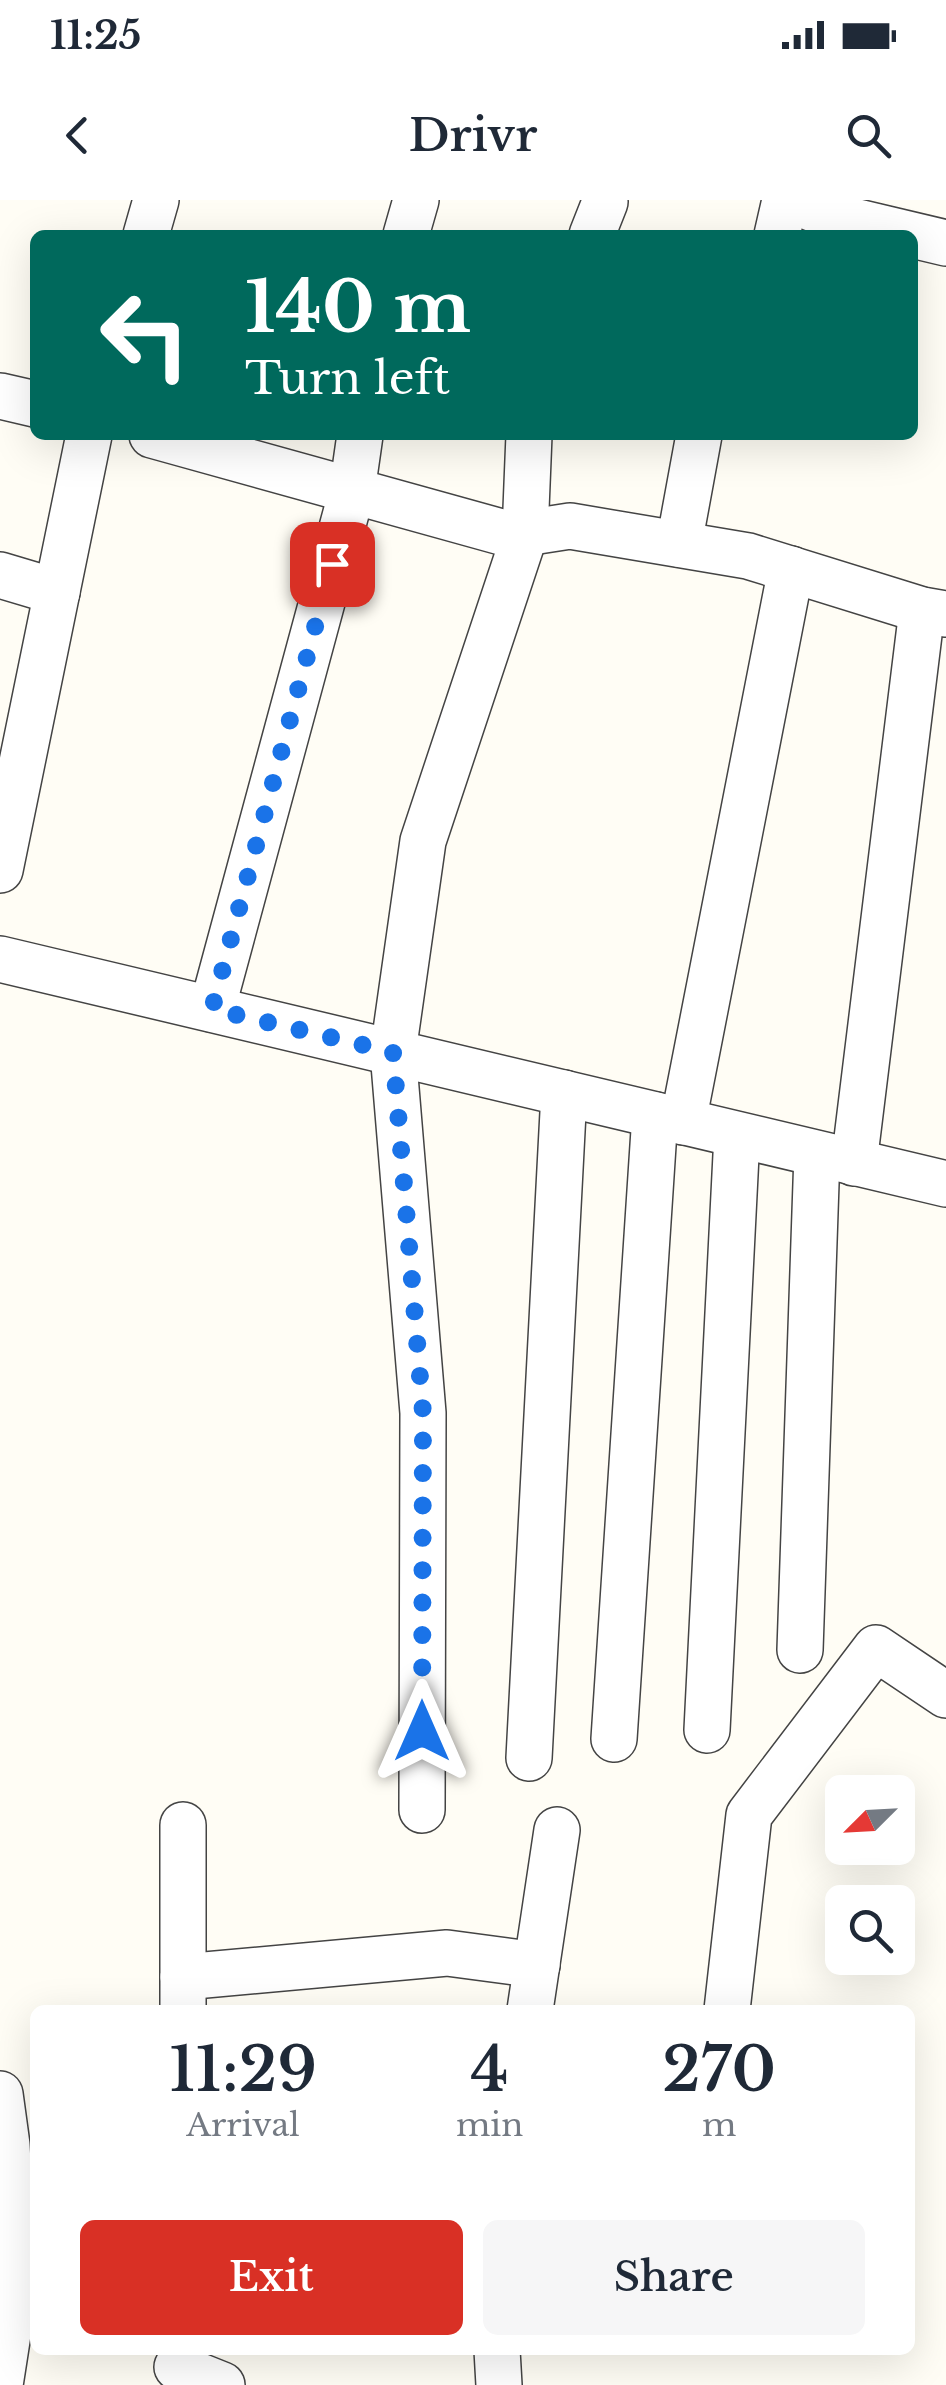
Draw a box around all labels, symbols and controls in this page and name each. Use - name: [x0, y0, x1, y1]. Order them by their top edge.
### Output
- text: 11:25: [50, 12, 141, 59]
- text: Drivr: [409, 107, 537, 163]
- icon: back: [50, 108, 105, 163]
- icon: search: [841, 108, 896, 163]
- text: 140 m: [245, 264, 471, 351]
- icon: left: [80, 270, 210, 400]
- text: Turn left: [245, 350, 450, 406]
- pin: [290, 522, 375, 607]
- icon: arrive: [305, 537, 360, 592]
- position arrow: [370, 1679, 474, 1783]
- north arrow: [825, 1775, 915, 1865]
- map controls: [825, 1775, 915, 1975]
- button: search: [825, 1885, 915, 1975]
- text: 11:29: [169, 2033, 317, 2107]
- text: 4: [470, 2033, 509, 2107]
- text: 270: [662, 2033, 776, 2107]
- text: Arrival: [186, 2105, 300, 2145]
- text: min: [456, 2105, 523, 2145]
- text: m: [702, 2105, 736, 2145]
- button: Exit: [80, 2220, 463, 2335]
- button: Share: [483, 2220, 865, 2335]

